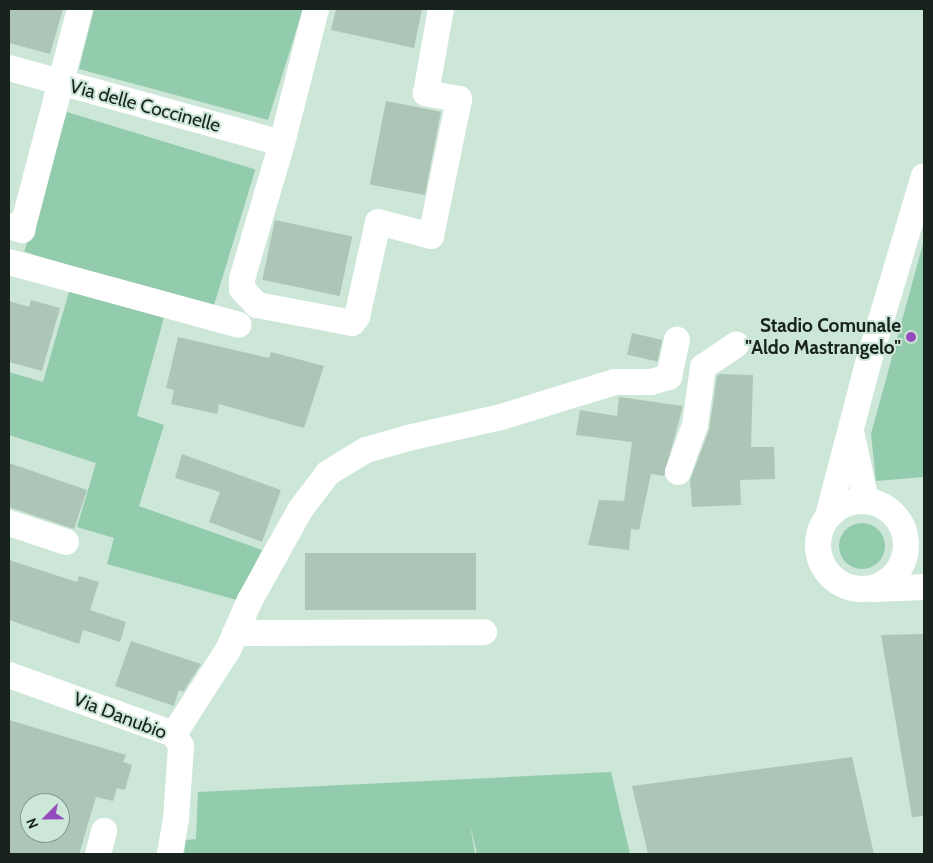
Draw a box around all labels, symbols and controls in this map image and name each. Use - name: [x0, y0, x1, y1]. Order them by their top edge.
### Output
- street label: Via delle Coccinelle: [67, 75, 223, 137]
- place label: Stadio Comunale "Aldo Mastrangelo": [745, 315, 901, 359]
- marker: Stadio Comunale "Aldo Mastrangelo": [905, 331, 917, 343]
- street label: Via Danubio: [70, 688, 170, 744]
- north arrow: [20, 793, 70, 843]
- text: N: [22, 815, 42, 832]

